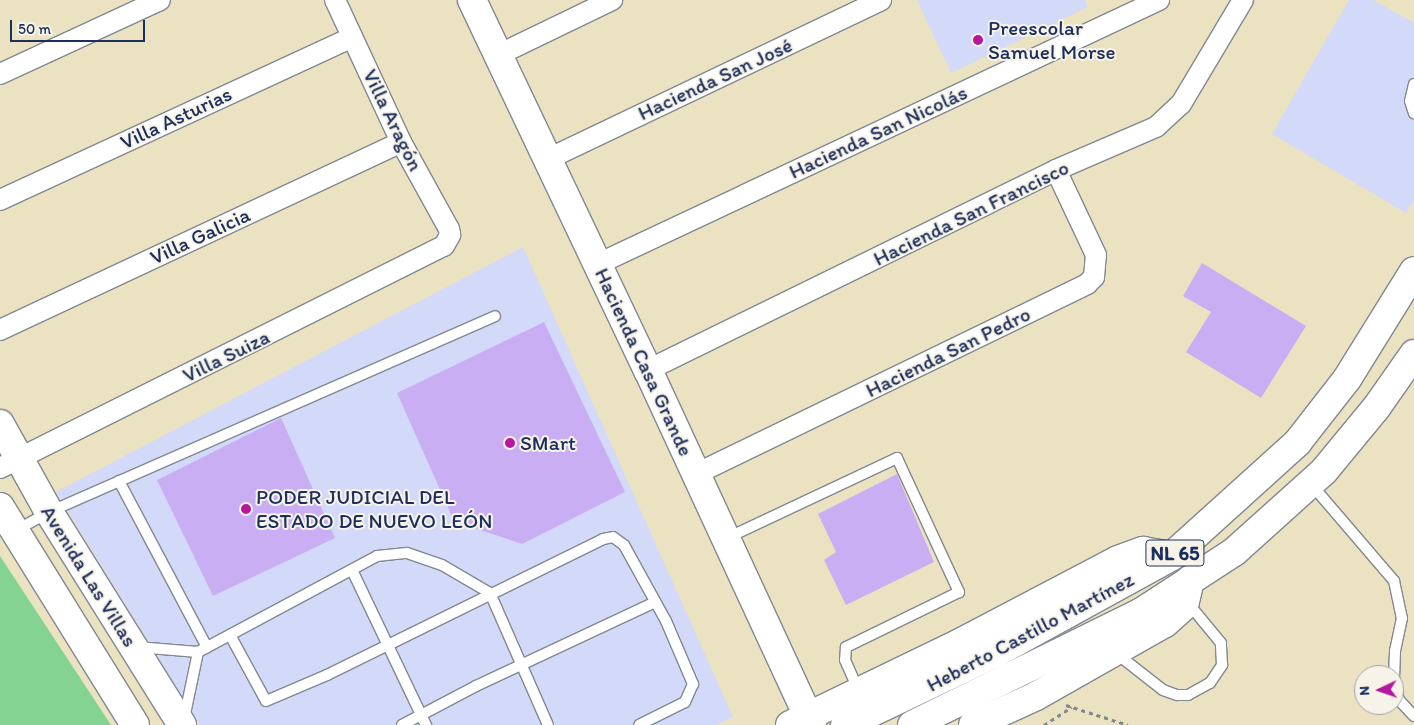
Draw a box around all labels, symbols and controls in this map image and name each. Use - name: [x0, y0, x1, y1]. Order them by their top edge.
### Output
- scale bar: [12, 10, 148, 42]
- place label: Preescolar Samuel Morse: [988, 15, 1116, 65]
- text: 50 m: [18, 20, 51, 38]
- street label: Hacienda San José: [633, 32, 797, 126]
- marker: Preescolar Samuel Morse: [972, 34, 984, 46]
- street label: Villa Aragón: [357, 65, 429, 175]
- street label: Hacienda San Nicolás: [784, 79, 972, 185]
- street label: Villa Asturias: [116, 81, 236, 155]
- street label: Hacienda San Francisco: [869, 155, 1073, 271]
- street label: Villa Galicia: [146, 202, 254, 270]
- street label: Hacienda Casa Grande: [589, 264, 699, 460]
- street label: Hacienda San Pedro: [862, 301, 1034, 403]
- street label: Villa Suiza: [178, 324, 274, 388]
- place label: SMart: [520, 430, 576, 456]
- marker: SMart: [504, 437, 516, 449]
- place label: PODER JUDICIAL DEL ESTADO DE NUEVO LEÓN: [256, 484, 492, 534]
- street label: Avenida Las Villas: [36, 501, 142, 651]
- marker: PODER JUDICIAL DEL ESTADO DE NUEVO LEÓN: [240, 503, 252, 515]
- road number: NL 65: [1145, 536, 1205, 570]
- street label: Heberto Castillo Martínez: [922, 567, 1138, 697]
- north arrow: [1354, 665, 1404, 715]
- text: N: [1356, 686, 1373, 696]

